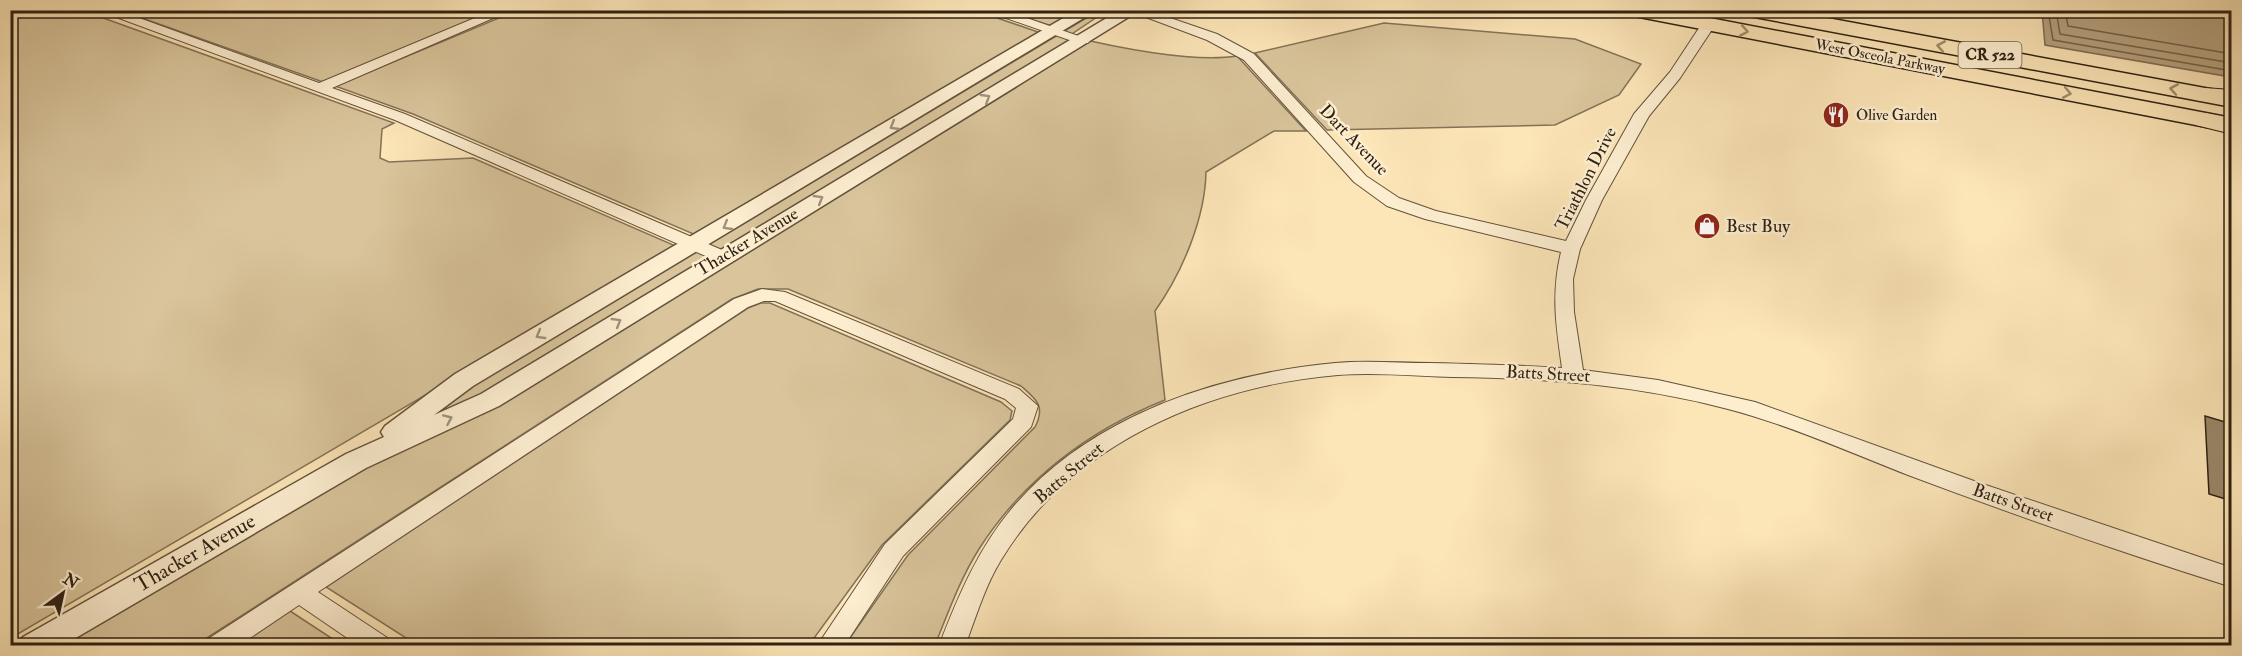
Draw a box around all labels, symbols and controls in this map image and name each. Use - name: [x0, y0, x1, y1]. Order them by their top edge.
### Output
- one-way arrow: [1738, 24, 1748, 37]
- street label: West Osceola Parkway: [1812, 35, 1947, 79]
- one-way arrow: [1936, 40, 1946, 53]
- road number: CR 522: [1958, 42, 2022, 68]
- one-way arrow: [2169, 83, 2179, 96]
- one-way arrow: [2062, 86, 2072, 99]
- one-way arrow: [980, 94, 990, 106]
- street label: Dart Avenue: [1314, 99, 1394, 181]
- restaurant icon: Olive Garden: [1821, 100, 1851, 130]
- place label: Olive Garden: [1856, 106, 1938, 125]
- one-way arrow: [890, 119, 900, 131]
- street label: Triathlon Drive: [1550, 123, 1622, 235]
- one-way arrow: [813, 195, 823, 207]
- street label: Thacker Avenue: [691, 202, 803, 282]
- shop icon: Best Buy: [1692, 211, 1722, 241]
- place label: Best Buy: [1726, 215, 1791, 238]
- one-way arrow: [723, 219, 733, 231]
- one-way arrow: [611, 318, 621, 330]
- one-way arrow: [536, 328, 546, 340]
- street label: Batts Street: [1505, 360, 1591, 388]
- one-way arrow: [441, 414, 452, 426]
- street label: Batts Street: [1029, 437, 1109, 509]
- street label: Batts Street: [1969, 478, 2057, 528]
- street label: Thacker Avenue: [130, 507, 261, 599]
- north arrow: [33, 563, 93, 623]
- text: N: [58, 568, 83, 594]

